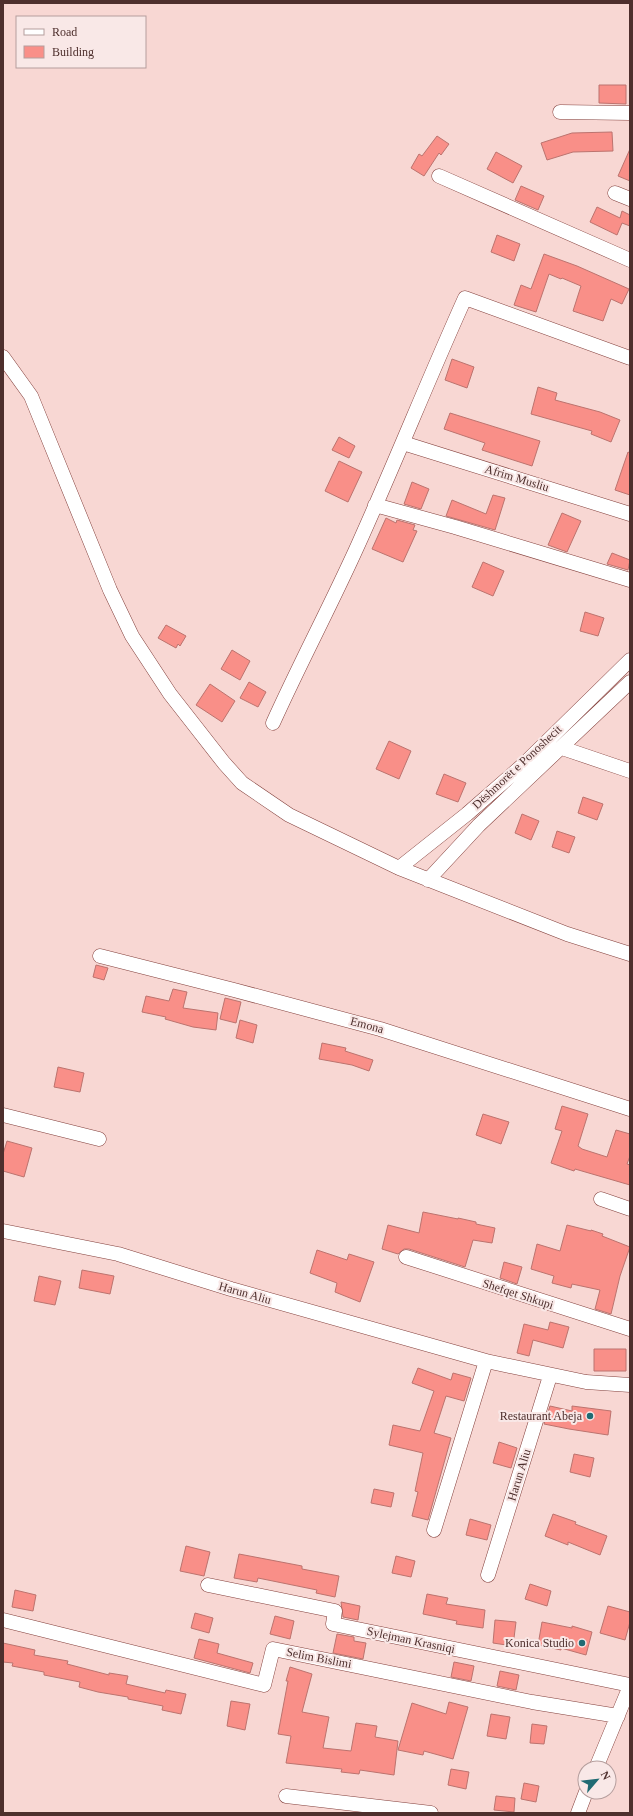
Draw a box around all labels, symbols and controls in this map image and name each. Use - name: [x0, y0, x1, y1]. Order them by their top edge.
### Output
- legend: [16, 16, 146, 68]
- text: Road: [52, 25, 77, 39]
- text: Building: [52, 45, 94, 59]
- street label: Afrim Musliu: [483, 462, 551, 494]
- street label: Dëshmorët e Ponoshecit: [470, 722, 565, 812]
- street label: Emona: [349, 1014, 386, 1036]
- street label: Shefqet Shkupi: [481, 1276, 556, 1312]
- street label: Harun Aliu: [217, 1279, 273, 1307]
- place label: Restaurant Abeja: [500, 1409, 583, 1423]
- marker: Restaurant Abeja: [585, 1411, 595, 1421]
- street label: Harun Aliu: [504, 1447, 534, 1503]
- street label: Sylejman Krasniqi: [366, 1624, 457, 1656]
- place label: Konica Studio: [505, 1636, 574, 1650]
- marker: Konica Studio: [577, 1638, 587, 1648]
- street label: Selim Bislimi: [285, 1645, 354, 1671]
- north arrow: [577, 1760, 617, 1800]
- text: N: [599, 1769, 613, 1782]

